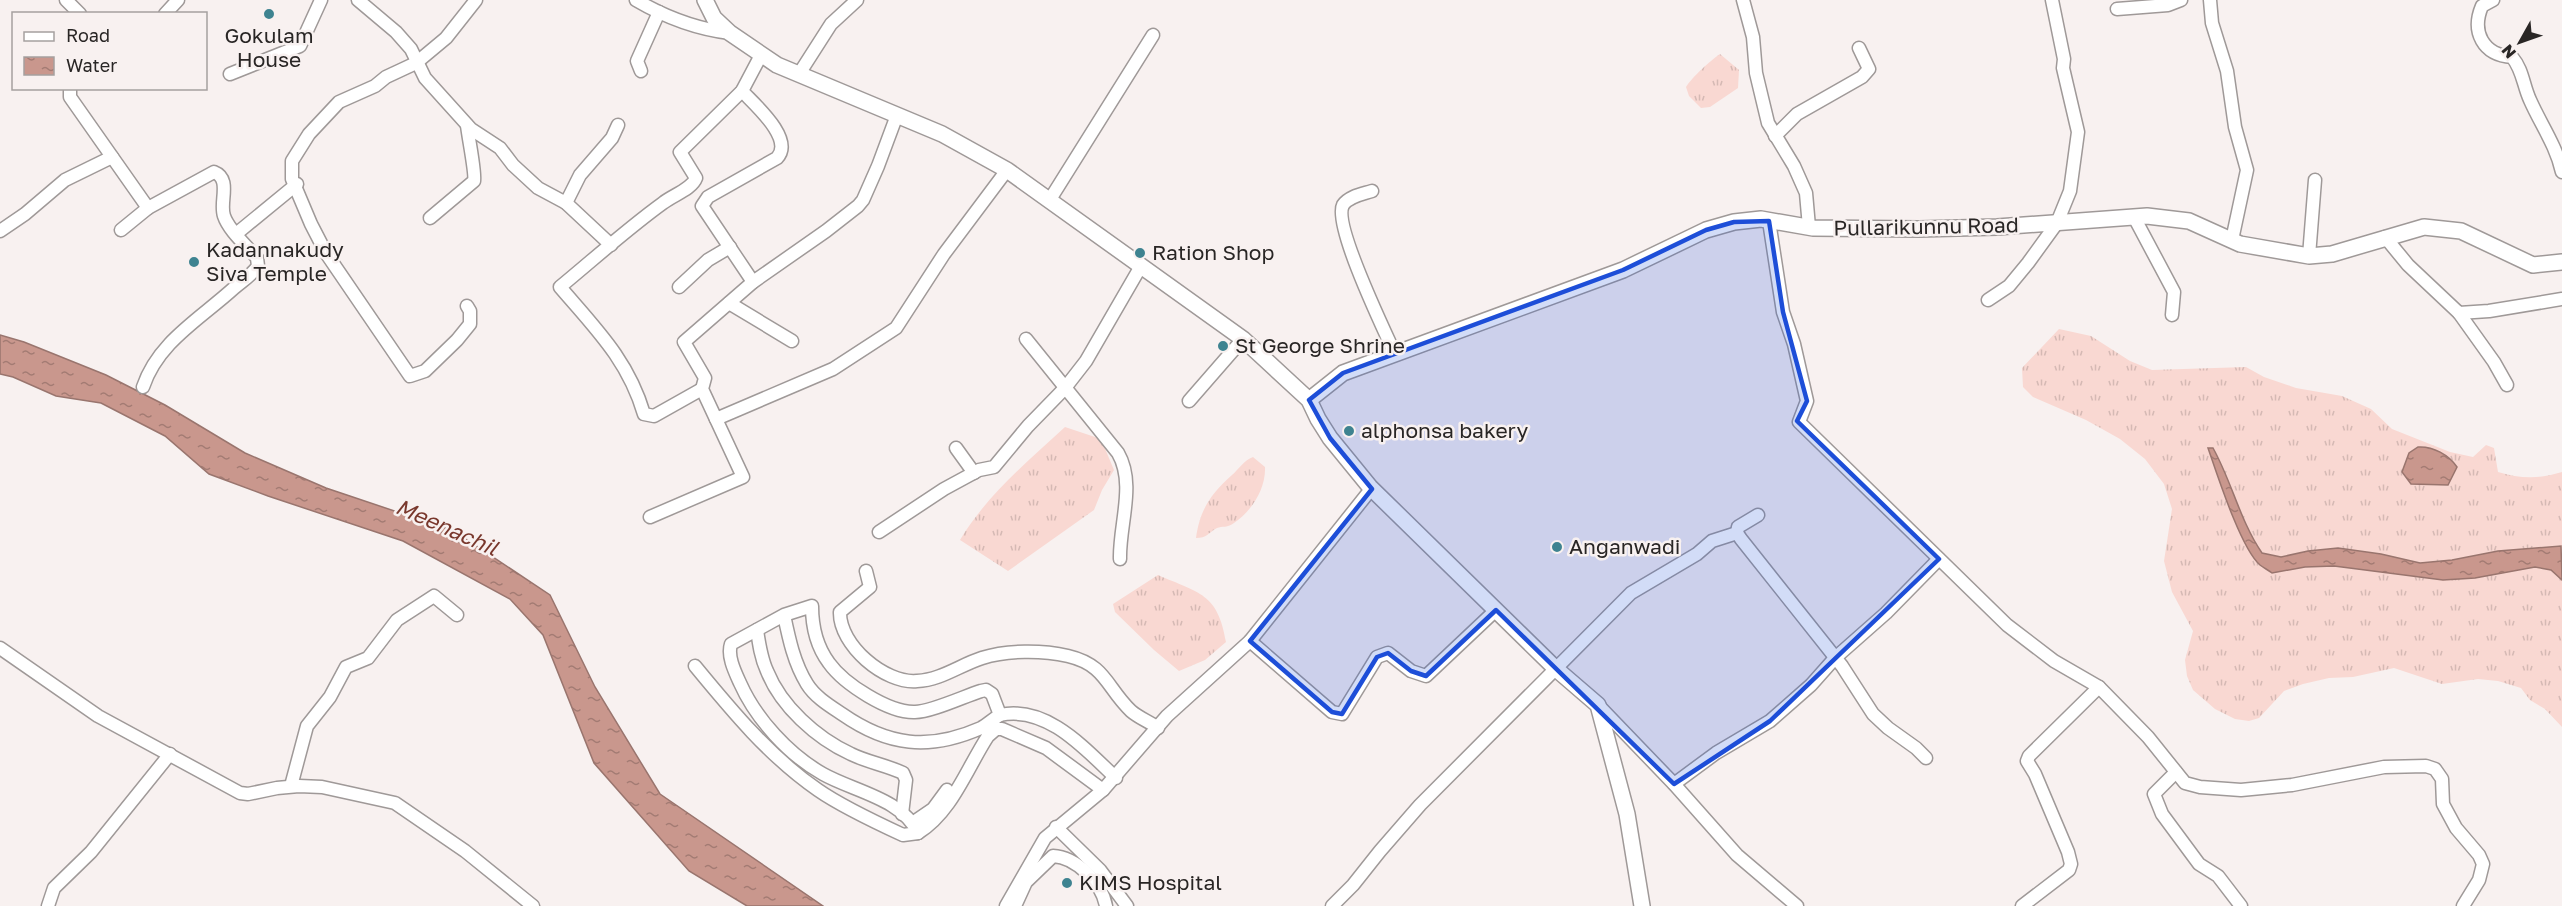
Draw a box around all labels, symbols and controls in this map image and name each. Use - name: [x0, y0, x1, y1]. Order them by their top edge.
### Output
- marker: Gokulam House: [262, 7, 276, 21]
- legend: [12, 12, 207, 90]
- north arrow: [2490, 12, 2550, 72]
- place label: Gokulam House: [224, 22, 314, 72]
- text: Road: [66, 24, 110, 46]
- text: N: [2497, 41, 2520, 63]
- text: Water: [66, 54, 117, 76]
- street label: Pullarikunnu Road: [1833, 211, 2019, 241]
- place label: Kadannakudy Siva Temple: [206, 236, 344, 286]
- place label: Ration Shop: [1152, 239, 1274, 265]
- marker: Ration Shop: [1133, 246, 1147, 260]
- marker: Kadannakudy Siva Temple: [187, 255, 201, 269]
- place label: St George Shrine: [1235, 332, 1405, 358]
- marker: St George Shrine: [1216, 339, 1230, 353]
- place label: alphonsa bakery: [1361, 417, 1528, 443]
- marker: alphonsa bakery: [1342, 424, 1356, 438]
- water label: Meenachil: [392, 492, 503, 561]
- place label: Anganwadi: [1569, 533, 1680, 559]
- marker: Anganwadi: [1550, 540, 1564, 554]
- place label: KIMS Hospital: [1079, 869, 1222, 895]
- marker: KIMS Hospital: [1060, 876, 1074, 890]

